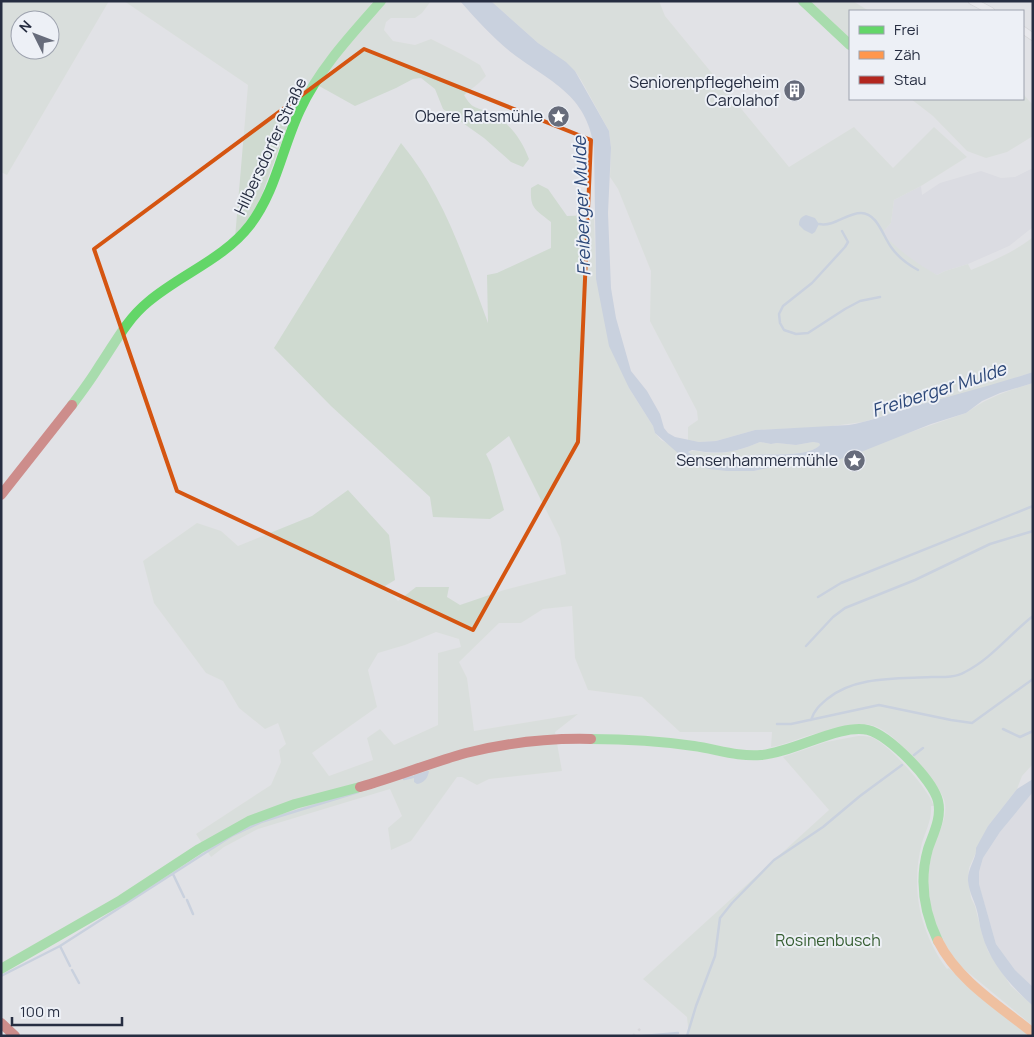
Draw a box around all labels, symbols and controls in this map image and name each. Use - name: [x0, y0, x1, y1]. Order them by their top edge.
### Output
- north arrow: [10, 10, 60, 60]
- legend: [849, 10, 1024, 100]
- text: N: [15, 16, 35, 36]
- text: Frei: [894, 19, 919, 40]
- text: Zäh: [894, 44, 921, 65]
- text: Stau: [894, 69, 927, 90]
- place label: Seniorenpflegeheim Carolahof: [629, 71, 779, 111]
- street label: Hilbersdorfer Straße: [229, 74, 311, 218]
- building icon: Seniorenpflegeheim Carolahof: [783, 79, 807, 103]
- place icon: Obere Ratsmühle: [547, 104, 571, 128]
- place label: Obere Ratsmühle: [415, 105, 543, 127]
- water label: Freiberger Mulde: [567, 134, 595, 276]
- water label: Freiberger Mulde: [868, 356, 1010, 422]
- place icon: Sensenhammermühle: [842, 448, 866, 472]
- place label: Sensenhammermühle: [676, 449, 838, 471]
- park label: Rosinenbusch: [775, 929, 881, 951]
- scale bar: [12, 994, 122, 1026]
- text: 100 m: [20, 1001, 60, 1022]

